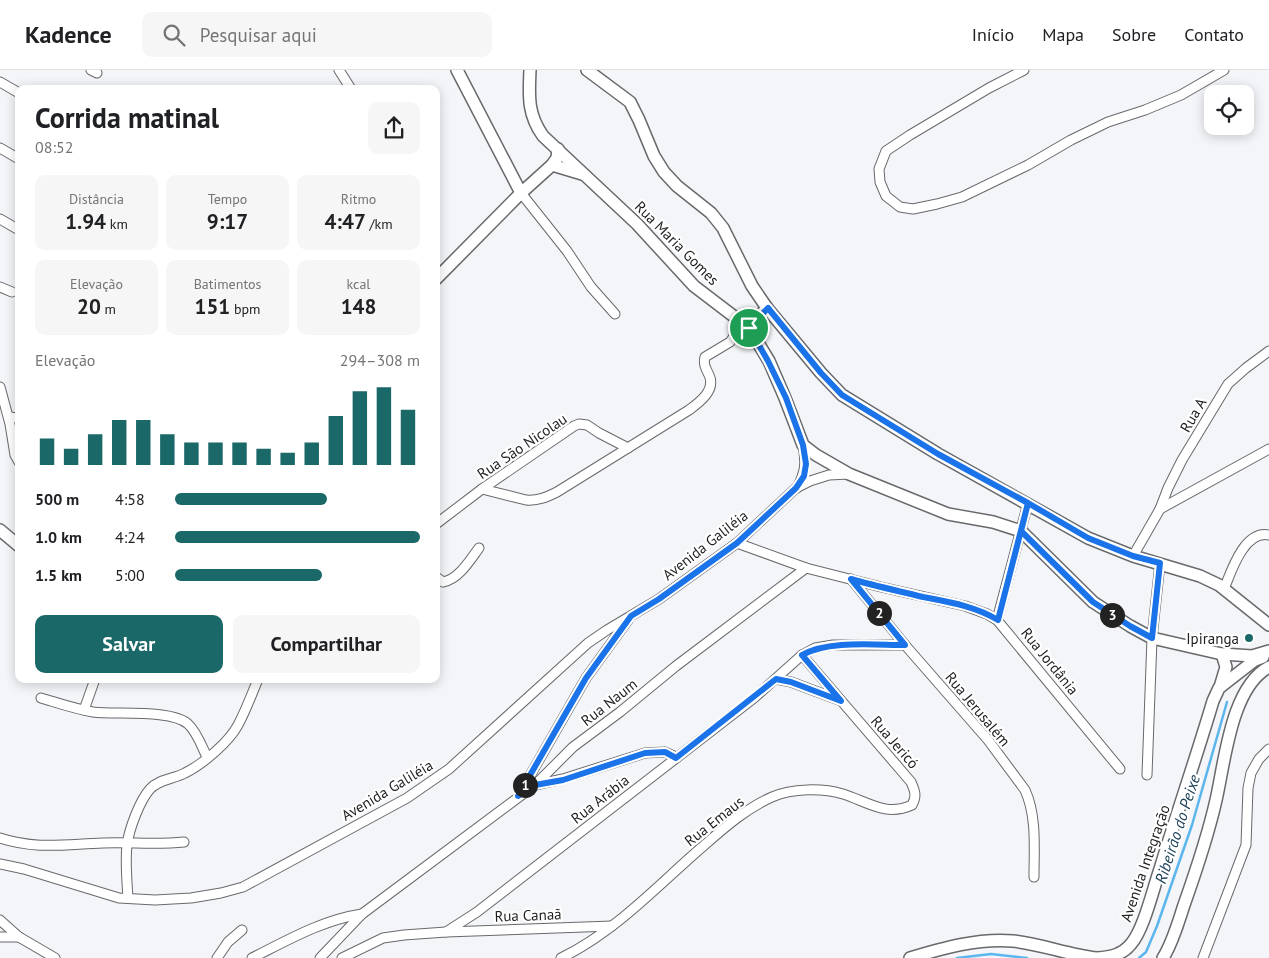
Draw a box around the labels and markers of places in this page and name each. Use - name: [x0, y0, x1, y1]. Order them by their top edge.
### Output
- pin: [728, 307, 770, 349]
- pin: 2: [866, 600, 892, 626]
- pin: 3: [1100, 602, 1124, 628]
- place label: Ipiranga: [1186, 629, 1239, 648]
- marker: Ipiranga: [1243, 632, 1255, 644]
- pin: 1: [512, 772, 538, 798]

